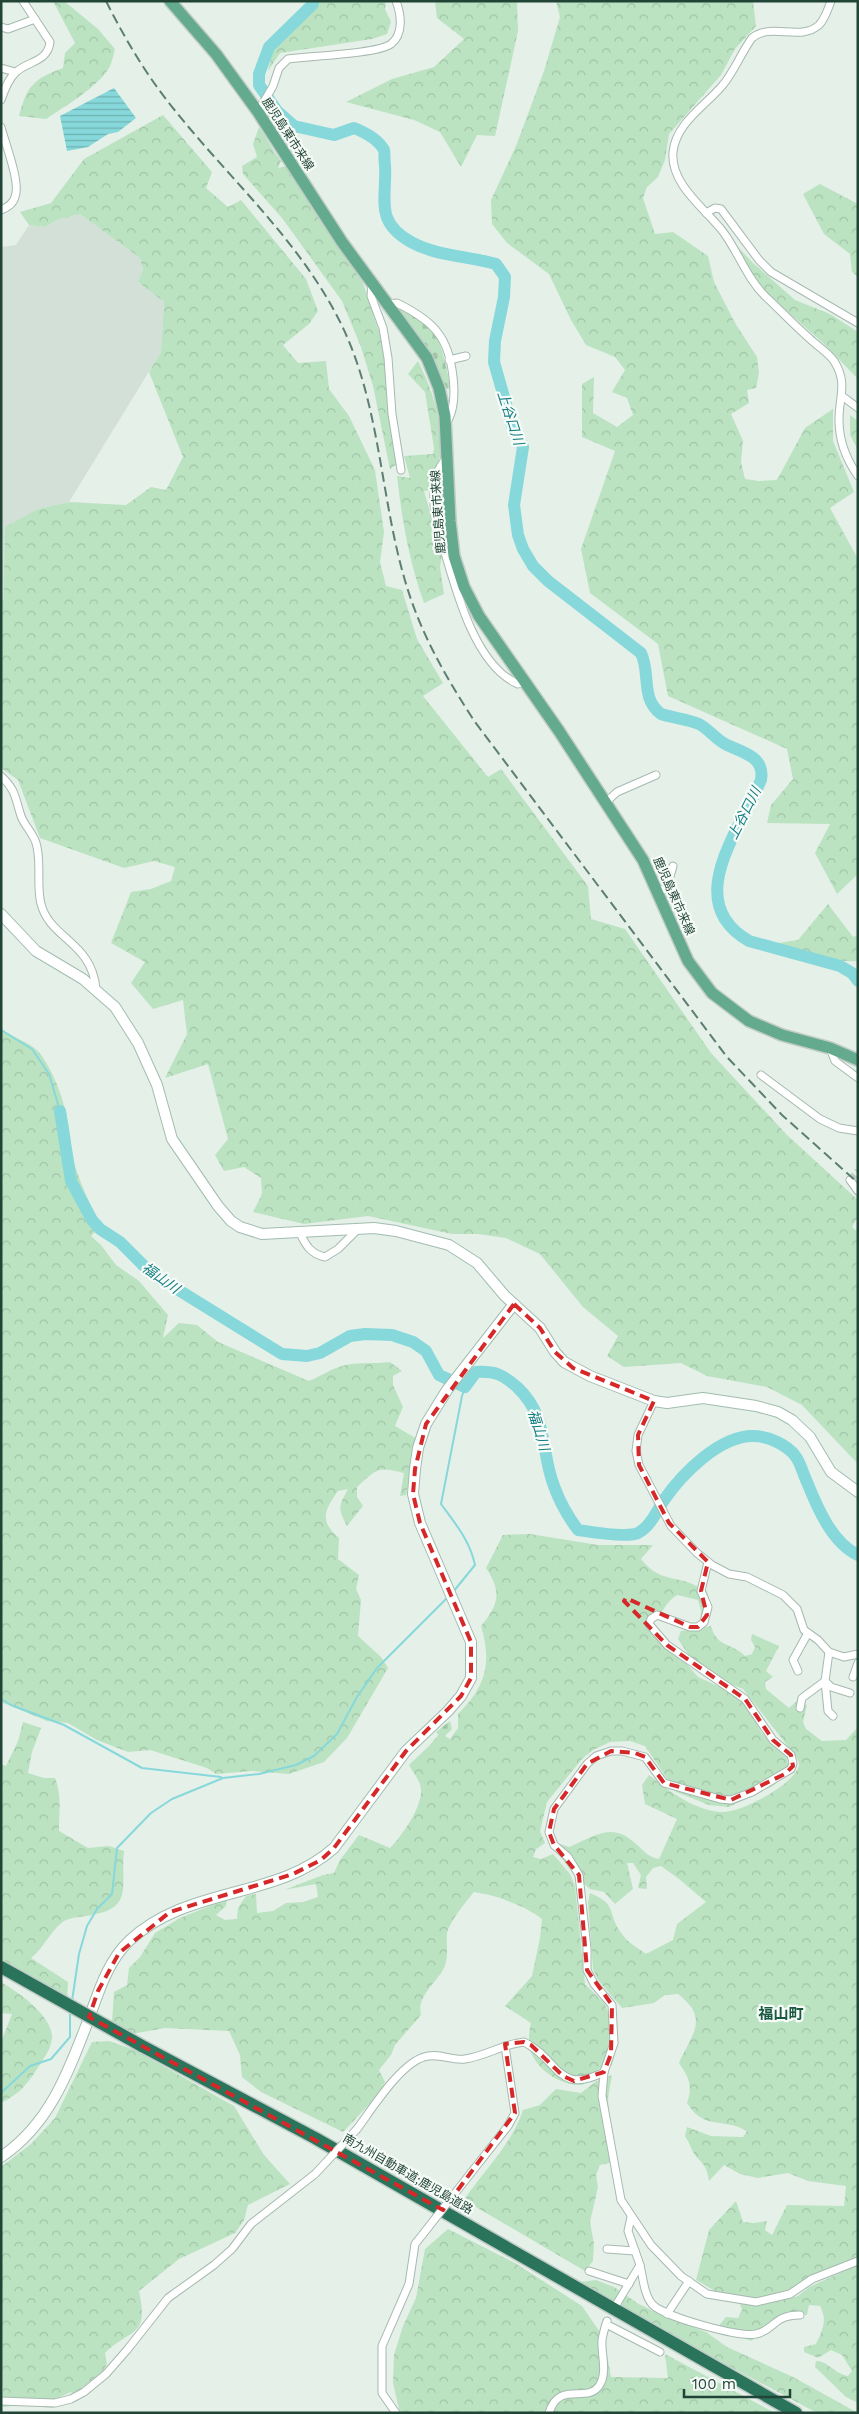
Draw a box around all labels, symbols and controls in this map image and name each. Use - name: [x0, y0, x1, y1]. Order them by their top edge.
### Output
- street label: 鹿児島東市来線: [259, 95, 317, 173]
- water label: 上谷口川: [495, 389, 528, 449]
- street label: 鹿児島東市来線: [428, 470, 448, 554]
- water label: 上谷口川: [724, 783, 765, 842]
- street label: 鹿児島東市来線: [651, 855, 697, 937]
- water label: 福山川: [139, 1259, 184, 1298]
- water label: 福山川: [525, 1408, 553, 1454]
- district label: 福山町: [757, 2005, 804, 2023]
- street label: 南九州自動車道;鹿児島道路: [341, 2131, 475, 2217]
- scale bar: [684, 2366, 790, 2398]
- text: 100 m: [692, 2375, 736, 2393]

